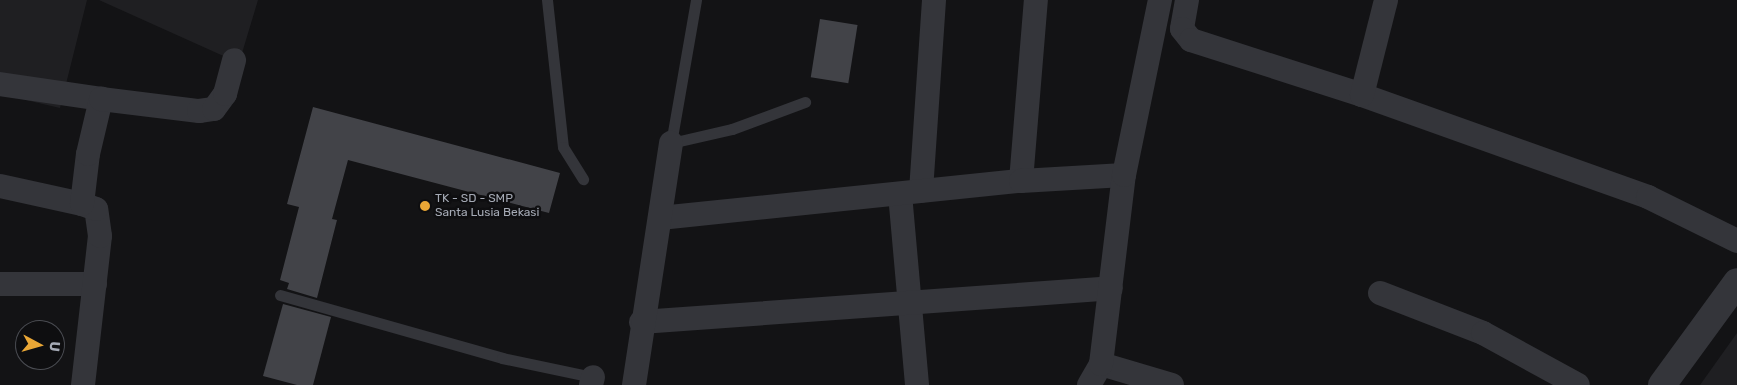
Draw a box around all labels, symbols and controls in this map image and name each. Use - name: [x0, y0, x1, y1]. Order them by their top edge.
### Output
- place label: TK - SD - SMP Santa Lusia Bekasi: [435, 192, 539, 220]
- marker: TK - SD - SMP Santa Lusia Bekasi: [419, 200, 431, 212]
- north arrow: [15, 320, 65, 370]
- text: U: [45, 341, 63, 352]

